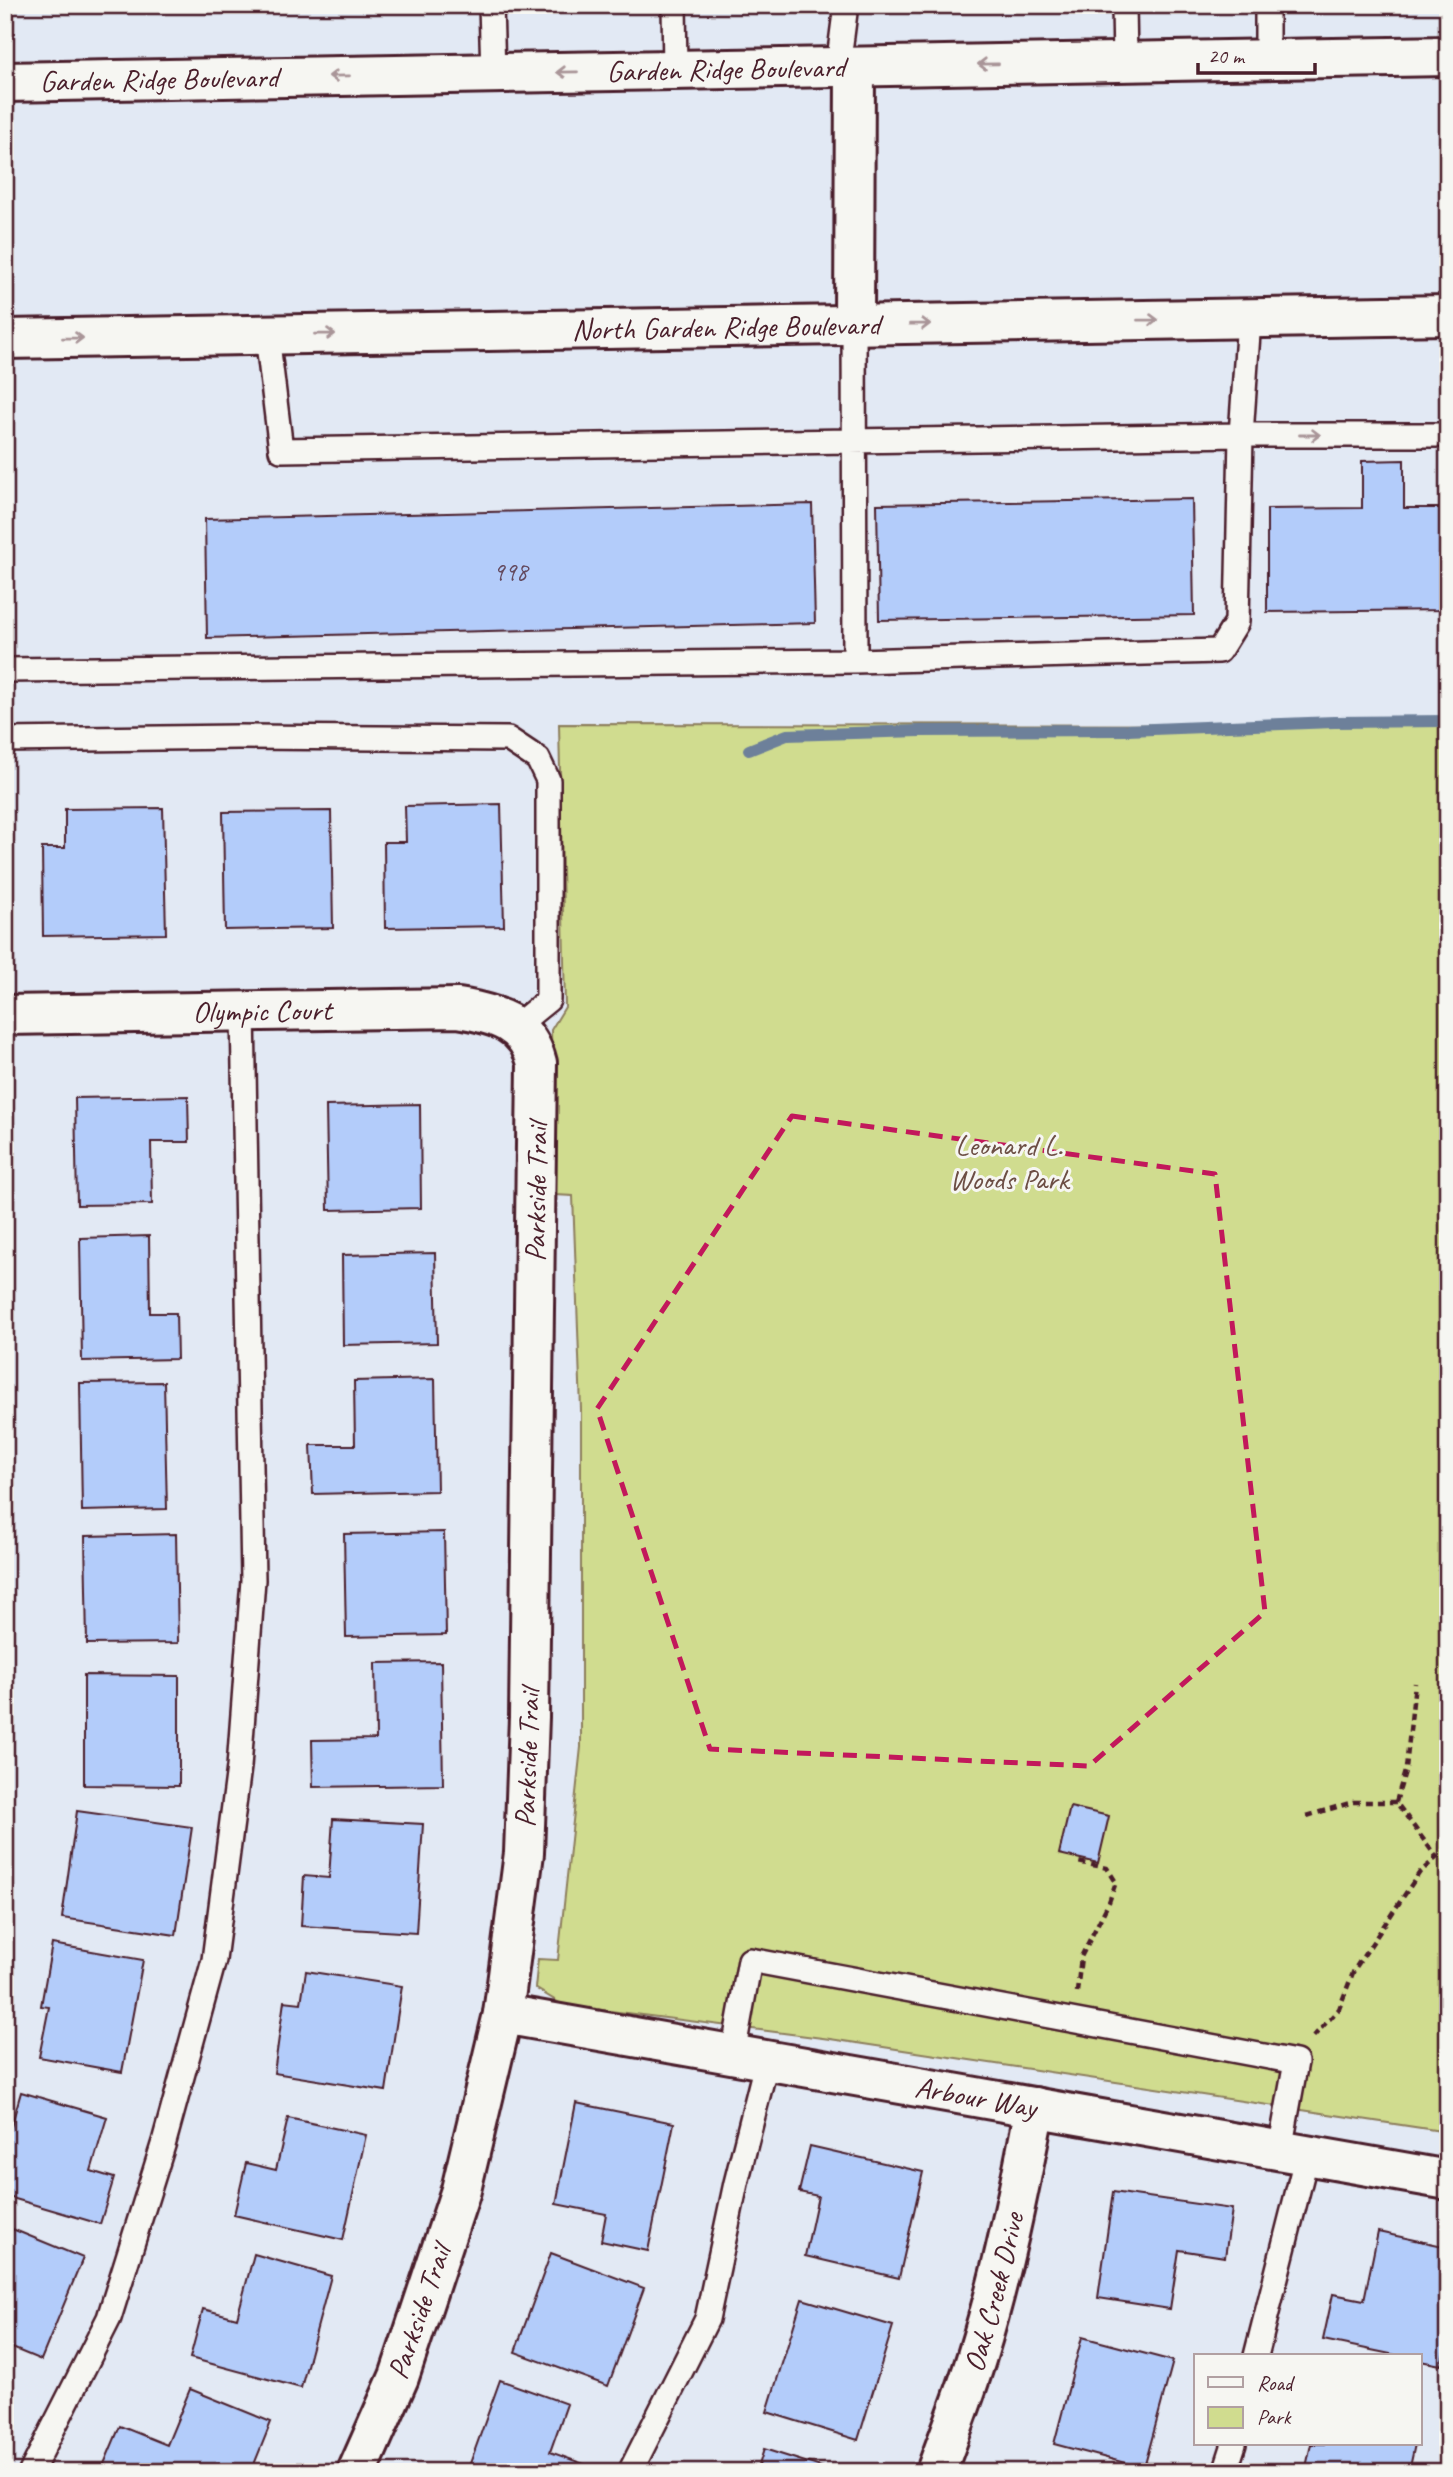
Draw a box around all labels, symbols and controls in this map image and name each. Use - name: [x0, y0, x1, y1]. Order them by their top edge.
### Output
- scale bar: [1198, 32, 1315, 76]
- text: 20 m: [1208, 43, 1246, 69]
- street label: Garden Ridge Boulevard: [606, 48, 850, 90]
- street label: Garden Ridge Boulevard: [39, 58, 283, 100]
- one-way arrow: [977, 58, 1000, 71]
- one-way arrow: [555, 65, 578, 79]
- one-way arrow: [328, 69, 351, 83]
- street label: North Garden Ridge Boulevard: [571, 305, 885, 349]
- one-way arrow: [1136, 314, 1159, 327]
- one-way arrow: [909, 317, 932, 331]
- one-way arrow: [314, 327, 337, 341]
- one-way arrow: [62, 332, 85, 345]
- one-way arrow: [1298, 428, 1321, 442]
- house number: 998: [492, 555, 530, 588]
- street label: Olympic Court: [192, 991, 335, 1031]
- street label: Parkside Trail: [516, 1117, 556, 1262]
- park label: Leonard L. Woods Park: [950, 1126, 1070, 1198]
- street label: Parkside Trail: [506, 1683, 549, 1828]
- street label: Arbour Way: [912, 2068, 1042, 2127]
- street label: Oak Creek Drive: [954, 2207, 1033, 2376]
- street label: Parkside Trail: [378, 2235, 461, 2384]
- legend: [1194, 2354, 1422, 2446]
- text: Road: [1257, 2370, 1296, 2396]
- text: Park: [1257, 2404, 1292, 2430]

